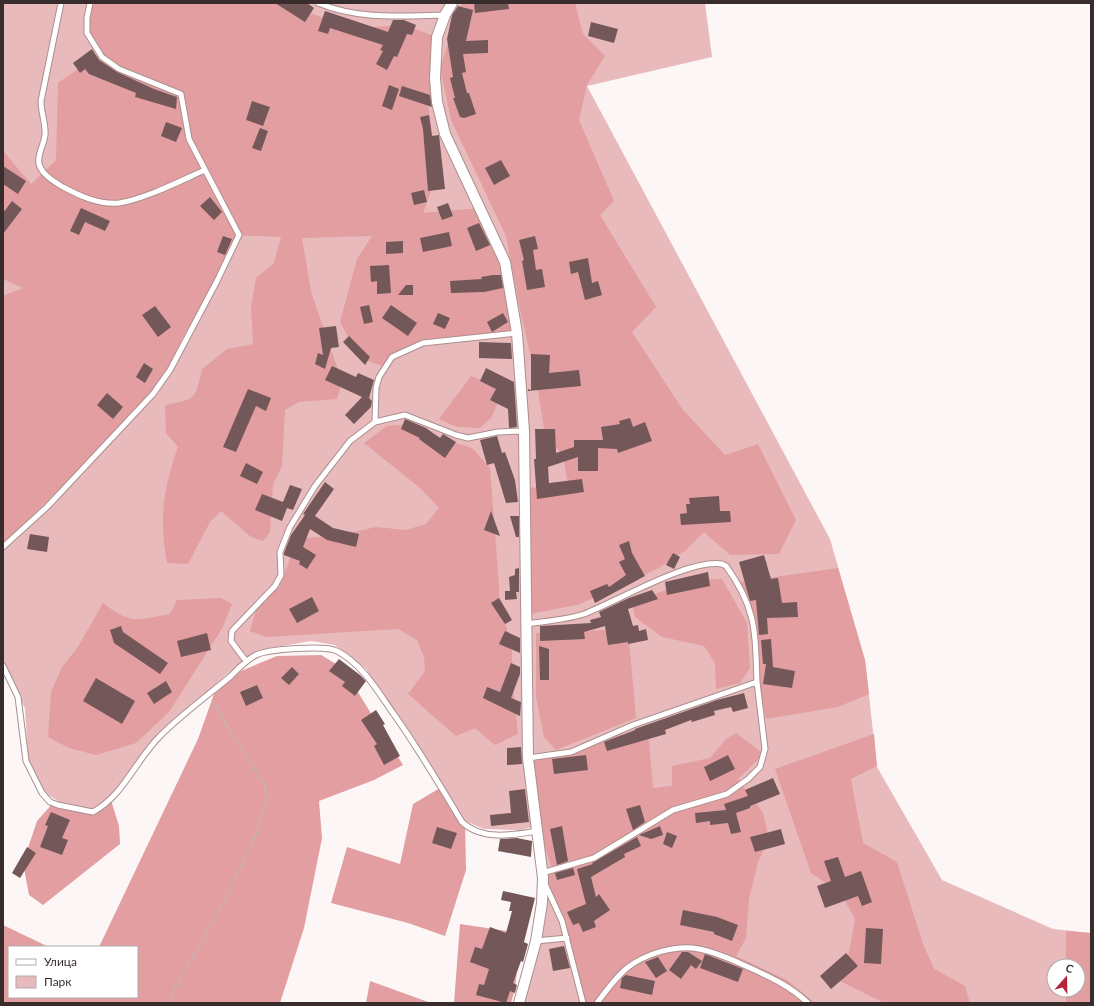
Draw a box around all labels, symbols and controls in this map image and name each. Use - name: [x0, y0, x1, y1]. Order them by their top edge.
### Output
- legend: [8, 946, 138, 998]
- text: Улица: [44, 954, 77, 969]
- north arrow: [1046, 958, 1086, 998]
- text: С: [1064, 961, 1076, 976]
- text: Парк: [44, 974, 72, 989]

